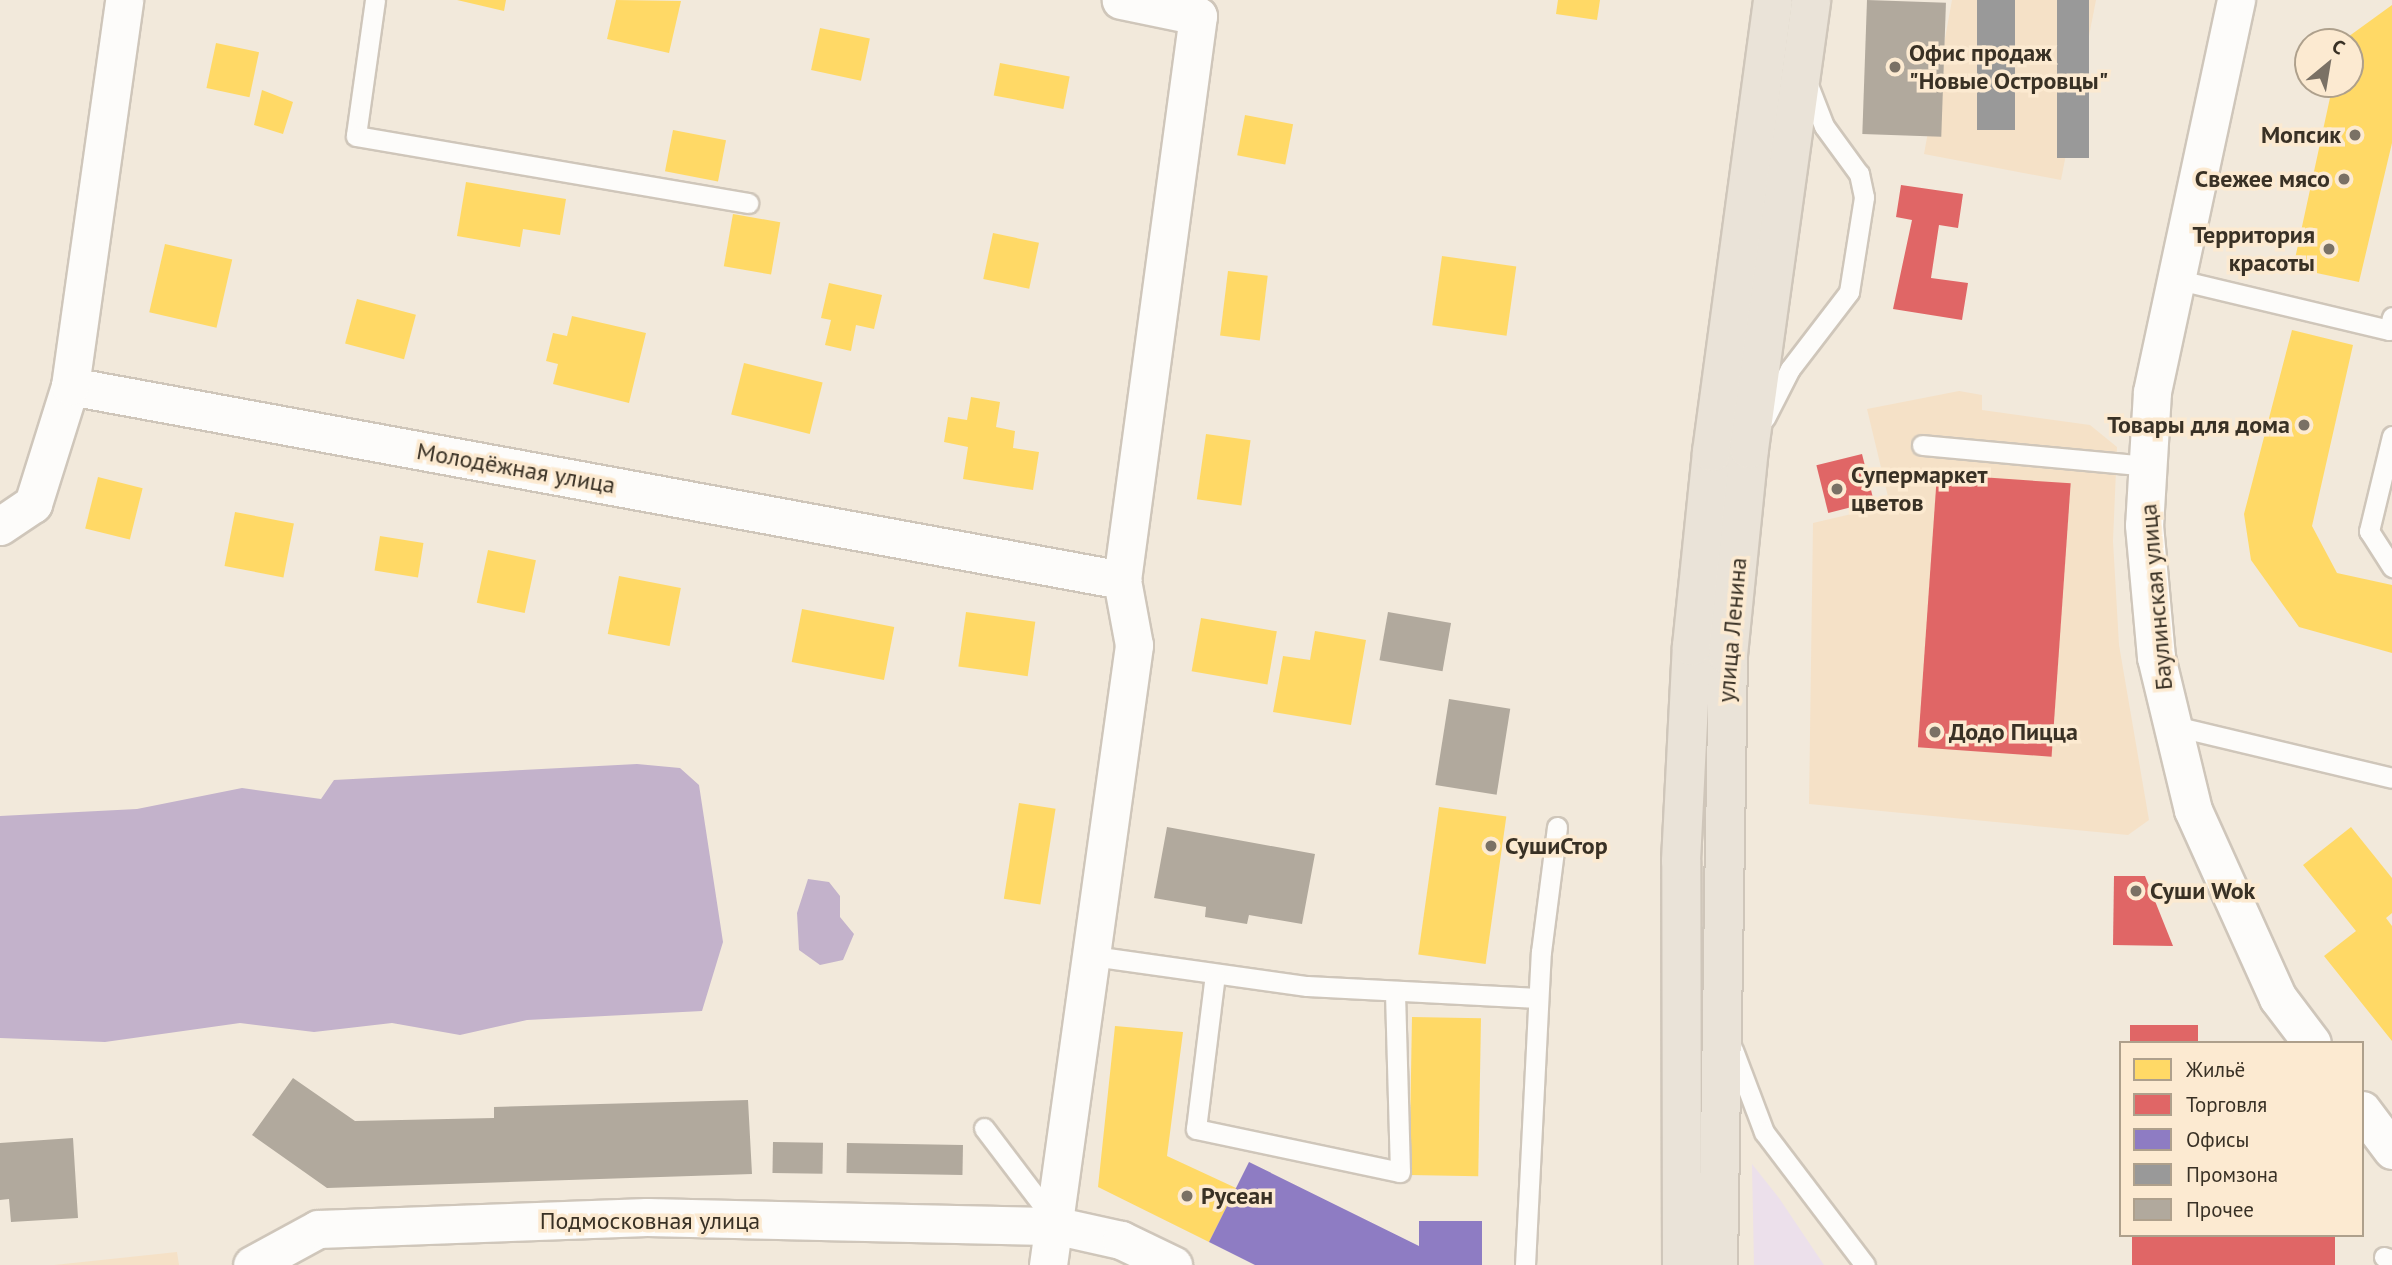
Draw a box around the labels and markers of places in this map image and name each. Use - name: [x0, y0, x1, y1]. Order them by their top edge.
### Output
- place label: Офис продаж "Новые Островцы": [1909, 39, 2109, 95]
- marker: Офис продаж "Новые Островцы": [1887, 59, 1903, 75]
- place label: Мопсик: [2261, 121, 2341, 149]
- marker: Мопсик: [2347, 127, 2363, 143]
- place label: Свежее мясо: [2195, 165, 2330, 193]
- marker: Свежее мясо: [2336, 171, 2352, 187]
- place label: Территория красоты: [2192, 221, 2315, 277]
- marker: Территория красоты: [2321, 241, 2337, 257]
- place label: Товары для дома: [2107, 411, 2290, 439]
- marker: Товары для дома: [2296, 417, 2312, 433]
- place label: Супермаркет цветов: [1851, 461, 1987, 517]
- marker: Супермаркет цветов: [1829, 481, 1845, 497]
- place label: Додо Пицца: [1949, 718, 2078, 746]
- marker: Додо Пицца: [1927, 724, 1943, 740]
- place label: СушиСтор: [1505, 832, 1608, 860]
- marker: СушиСтор: [1483, 838, 1499, 854]
- place label: Суши Wok: [2150, 877, 2255, 905]
- marker: Суши Wok: [2128, 883, 2144, 899]
- place label: Русеан: [1201, 1182, 1273, 1210]
- marker: Русеан: [1179, 1188, 1195, 1204]

